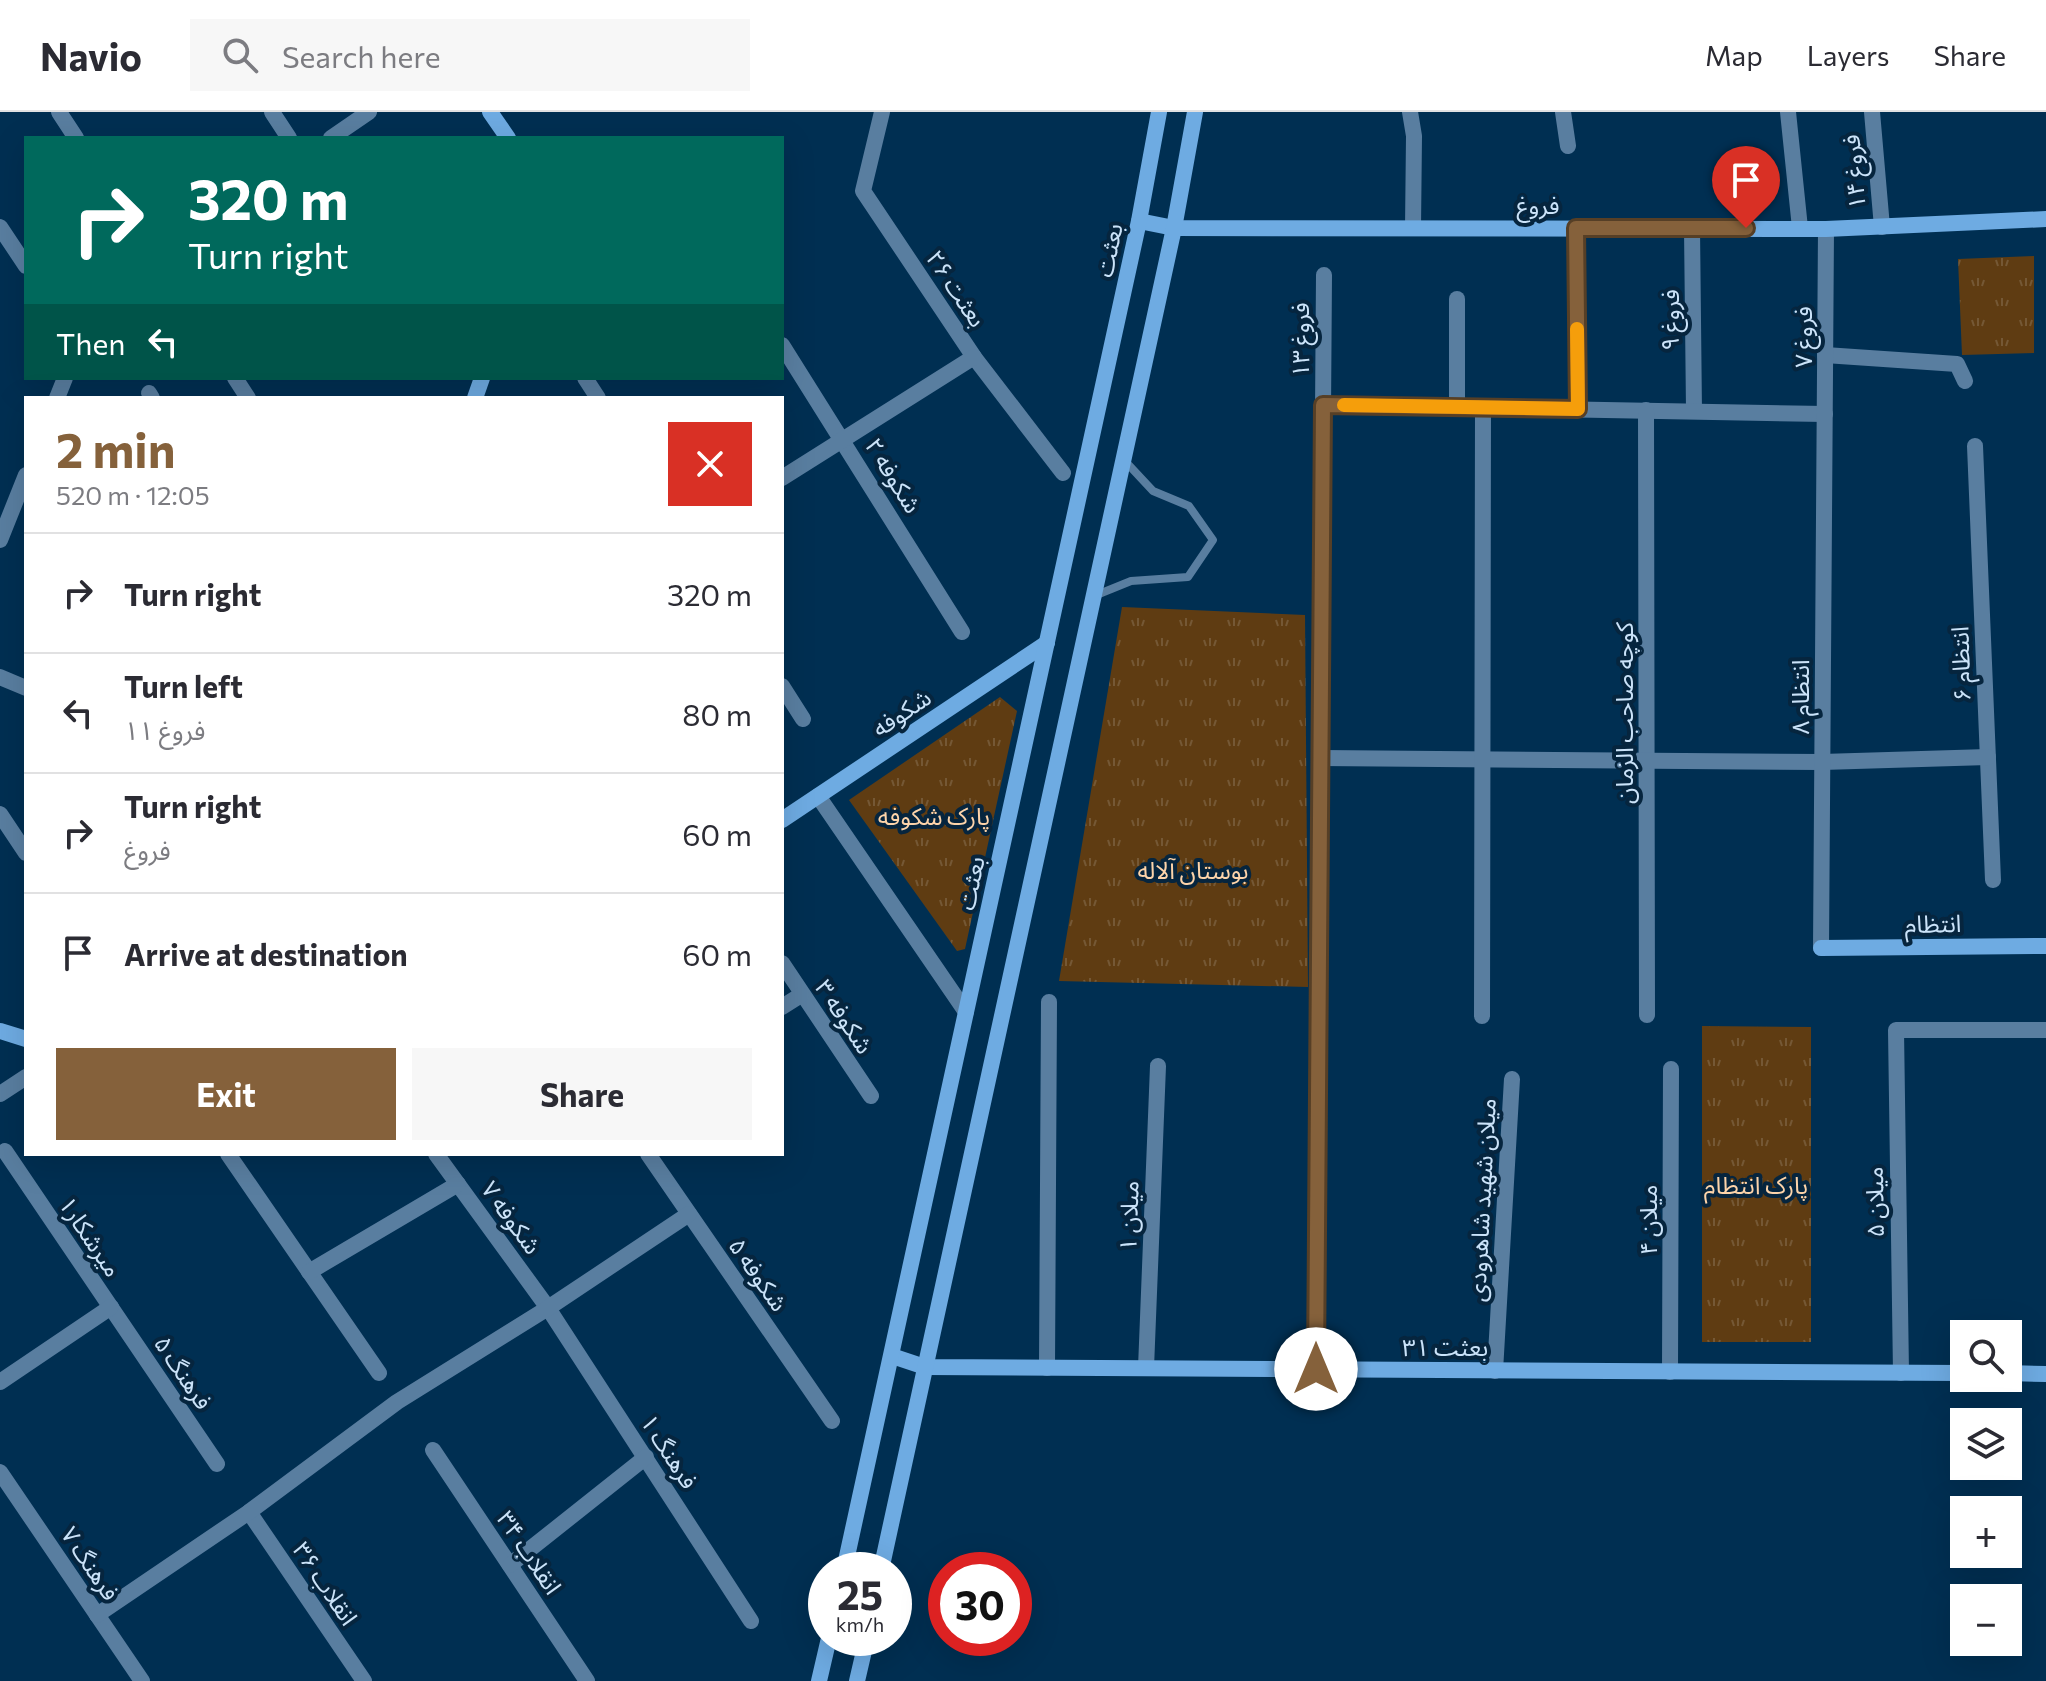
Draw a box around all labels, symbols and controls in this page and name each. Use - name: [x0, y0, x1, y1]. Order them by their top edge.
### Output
- search box: [190, 19, 750, 91]
- text: Navio: [40, 32, 142, 79]
- icon: search: [218, 33, 262, 77]
- text: Search here: [282, 37, 441, 74]
- text: Map: [1705, 38, 1763, 72]
- text: Layers: [1807, 38, 1889, 72]
- text: Share: [1933, 38, 2006, 72]
- street label: فروغ ۱۴: [1835, 133, 1875, 211]
- pin: [1712, 146, 1780, 228]
- icon: arrive: [1724, 158, 1768, 202]
- text: 320 m: [188, 163, 349, 232]
- icon: right: [56, 168, 160, 272]
- street label: فروغ: [1516, 190, 1560, 223]
- street label: بعثت: [1088, 220, 1128, 280]
- text: Turn right: [188, 232, 349, 276]
- street label: بعثت ۲۶: [921, 244, 993, 332]
- street label: فروغ ۹: [1655, 289, 1688, 351]
- street label: فروغ ۱۳: [1285, 302, 1318, 378]
- street label: فروغ ۷: [1788, 306, 1821, 368]
- icon: left: [141, 320, 185, 364]
- text: Then: [56, 324, 125, 361]
- text: 2 min: [56, 419, 176, 478]
- button: close: [668, 422, 752, 506]
- street label: شکوفه ۲: [859, 432, 928, 518]
- text: 520 m · 12:05: [56, 479, 210, 510]
- icon: right: [56, 571, 100, 615]
- text: Turn right: [124, 575, 261, 612]
- text: 320 m: [667, 575, 752, 612]
- street label: کوچه صاحب الزمان: [1609, 621, 1640, 804]
- street label: انتظام ۶: [1944, 626, 1981, 702]
- street label: انتظام ۸: [1785, 659, 1819, 735]
- text: Turn left: [124, 667, 243, 704]
- street label: شکوفه: [866, 682, 937, 743]
- icon: left: [56, 691, 100, 735]
- text: 80 m: [682, 695, 752, 732]
- text: فروغ ۱۱: [124, 714, 205, 745]
- text: Turn right: [124, 787, 261, 824]
- park label: پارک شکوفه: [878, 801, 990, 832]
- icon: right: [56, 811, 100, 855]
- text: 60 m: [682, 815, 752, 852]
- text: فروغ: [124, 834, 171, 865]
- street label: بعثت: [950, 853, 990, 913]
- park label: بوستان آلاله: [1137, 855, 1249, 885]
- street label: انتظام: [1904, 908, 1962, 943]
- icon: arrive: [56, 931, 100, 975]
- text: Arrive at destination: [124, 935, 408, 972]
- text: 60 m: [682, 935, 752, 972]
- street label: شکوفه ۳: [809, 973, 880, 1059]
- button: Exit: [56, 1048, 396, 1140]
- button: Share: [412, 1048, 752, 1140]
- street label: میلان شهید شاهرودی: [1461, 1097, 1502, 1303]
- street label: میلان ۵: [1859, 1166, 1890, 1238]
- park label: پارک انتظام: [1704, 1170, 1808, 1204]
- street label: شکوفه ۷: [475, 1175, 548, 1260]
- street label: میلان ۱: [1112, 1180, 1145, 1252]
- street label: میلان ۴: [1633, 1185, 1663, 1255]
- street label: میرشکار۱: [53, 1190, 128, 1282]
- street label: شکوفه ۵: [722, 1232, 795, 1317]
- map controls: [1950, 1320, 2022, 1656]
- button: search: [1950, 1320, 2022, 1392]
- position arrow: [1274, 1327, 1358, 1411]
- street label: فرهنگ ۵: [148, 1329, 219, 1415]
- street label: بعثت ۳۱: [1402, 1332, 1488, 1361]
- street label: فرهنگ ۱: [634, 1408, 705, 1494]
- button: layers: [1950, 1408, 2022, 1480]
- button: +: [1950, 1496, 2022, 1568]
- street label: انقلاب ۳۴: [491, 1505, 568, 1600]
- street label: فرهنگ ۷: [55, 1520, 126, 1606]
- street label: انقلاب ۳۶: [287, 1536, 364, 1631]
- speed limit sign: 30: [928, 1552, 1032, 1656]
- text: 25: [837, 1569, 883, 1618]
- button: −: [1950, 1584, 2022, 1656]
- text: km/h: [836, 1612, 884, 1636]

